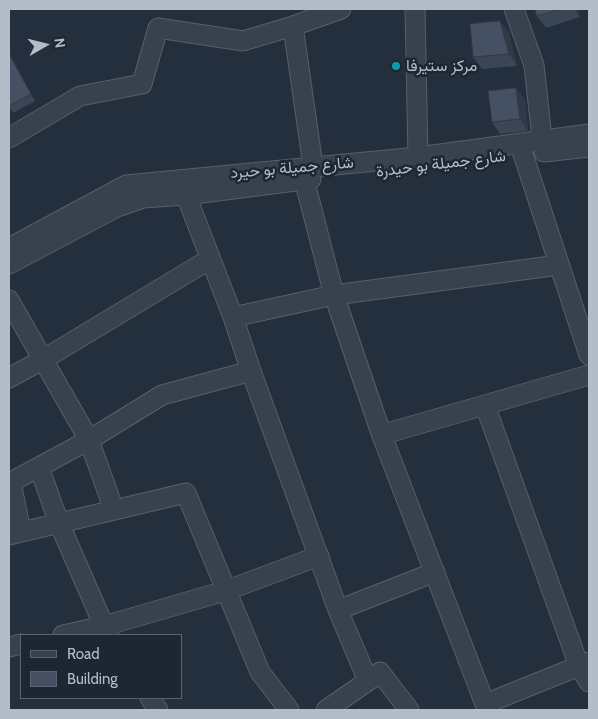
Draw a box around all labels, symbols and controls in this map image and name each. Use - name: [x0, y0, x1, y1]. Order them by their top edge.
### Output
- north arrow: [20, 20, 70, 70]
- text: N: [50, 37, 69, 49]
- place label: مركز ستيرفا: [406, 56, 477, 76]
- marker: مركز ستيرفا: [390, 60, 402, 72]
- street label: شارع جميلة بو حيدرة: [375, 147, 507, 181]
- street label: شارع جميلة بو حيرد: [230, 153, 354, 183]
- legend: [20, 634, 182, 699]
- text: Road: [67, 645, 100, 663]
- text: Building: [67, 670, 118, 688]

